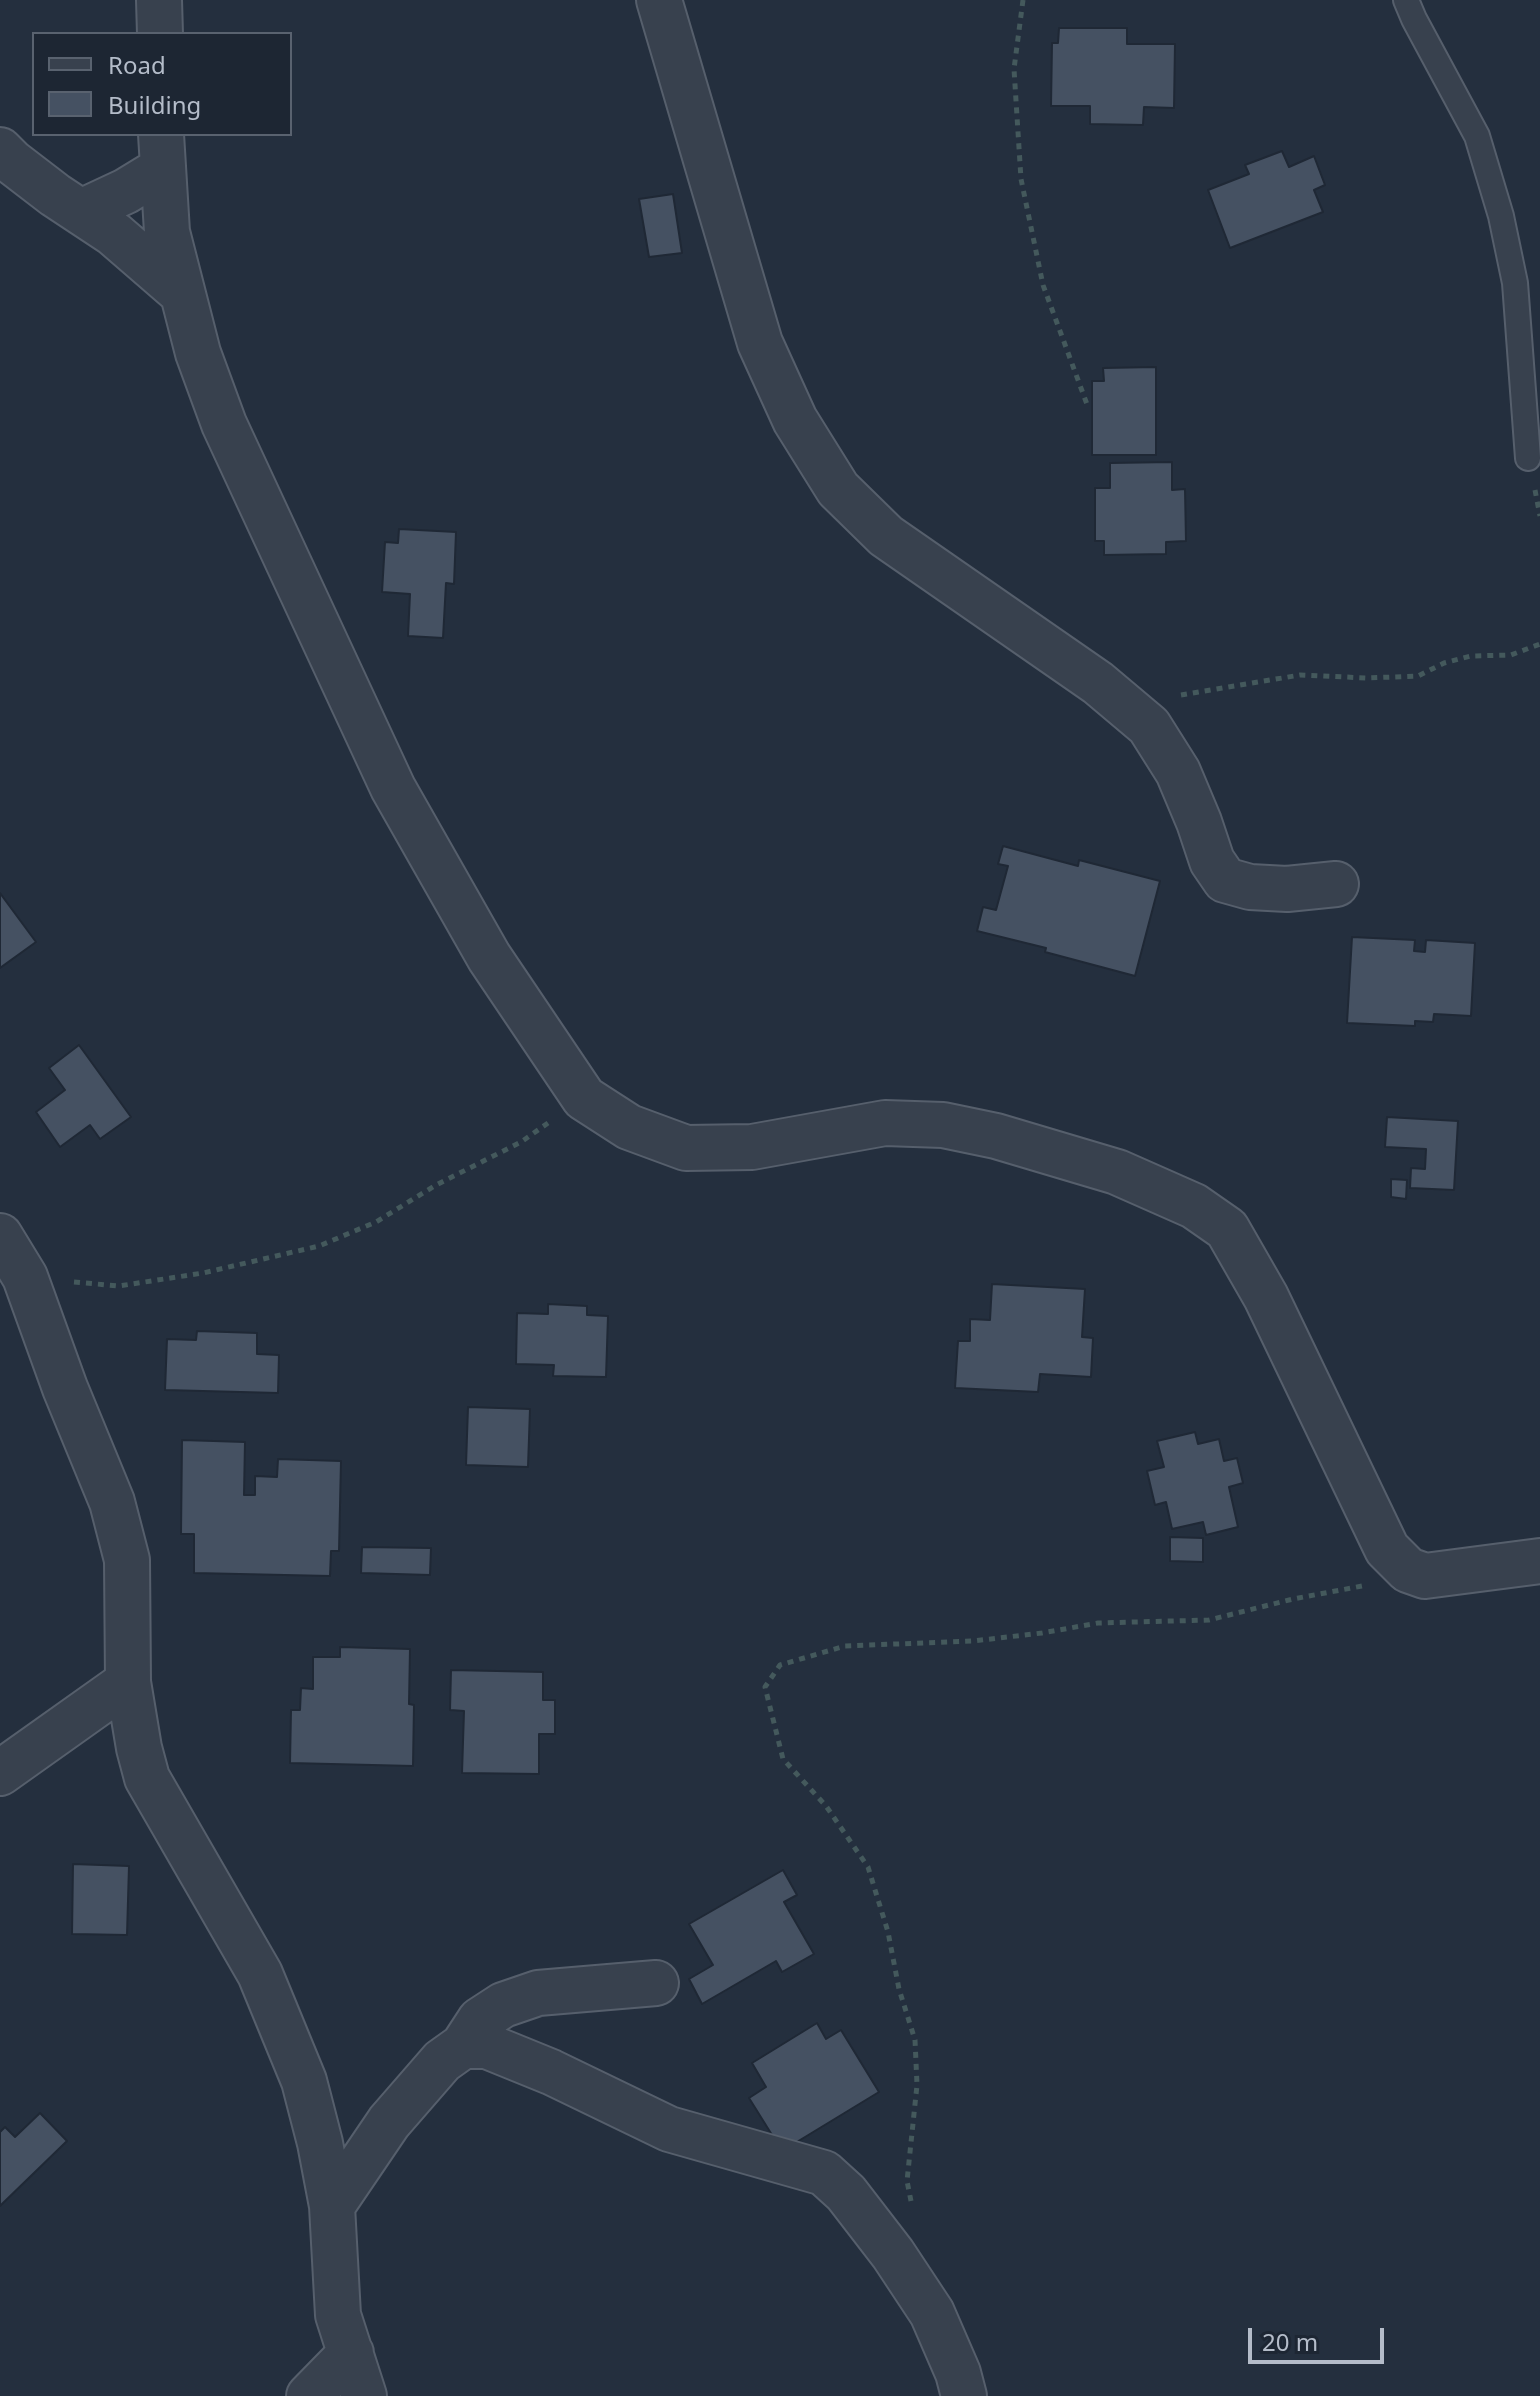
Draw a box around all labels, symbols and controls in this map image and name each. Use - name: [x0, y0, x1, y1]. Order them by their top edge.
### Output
- legend: [32, 32, 292, 136]
- text: Road: [108, 48, 166, 81]
- text: Building: [108, 88, 201, 121]
- scale bar: [1252, 2312, 1388, 2362]
- text: 20 m: [1262, 2325, 1318, 2358]

